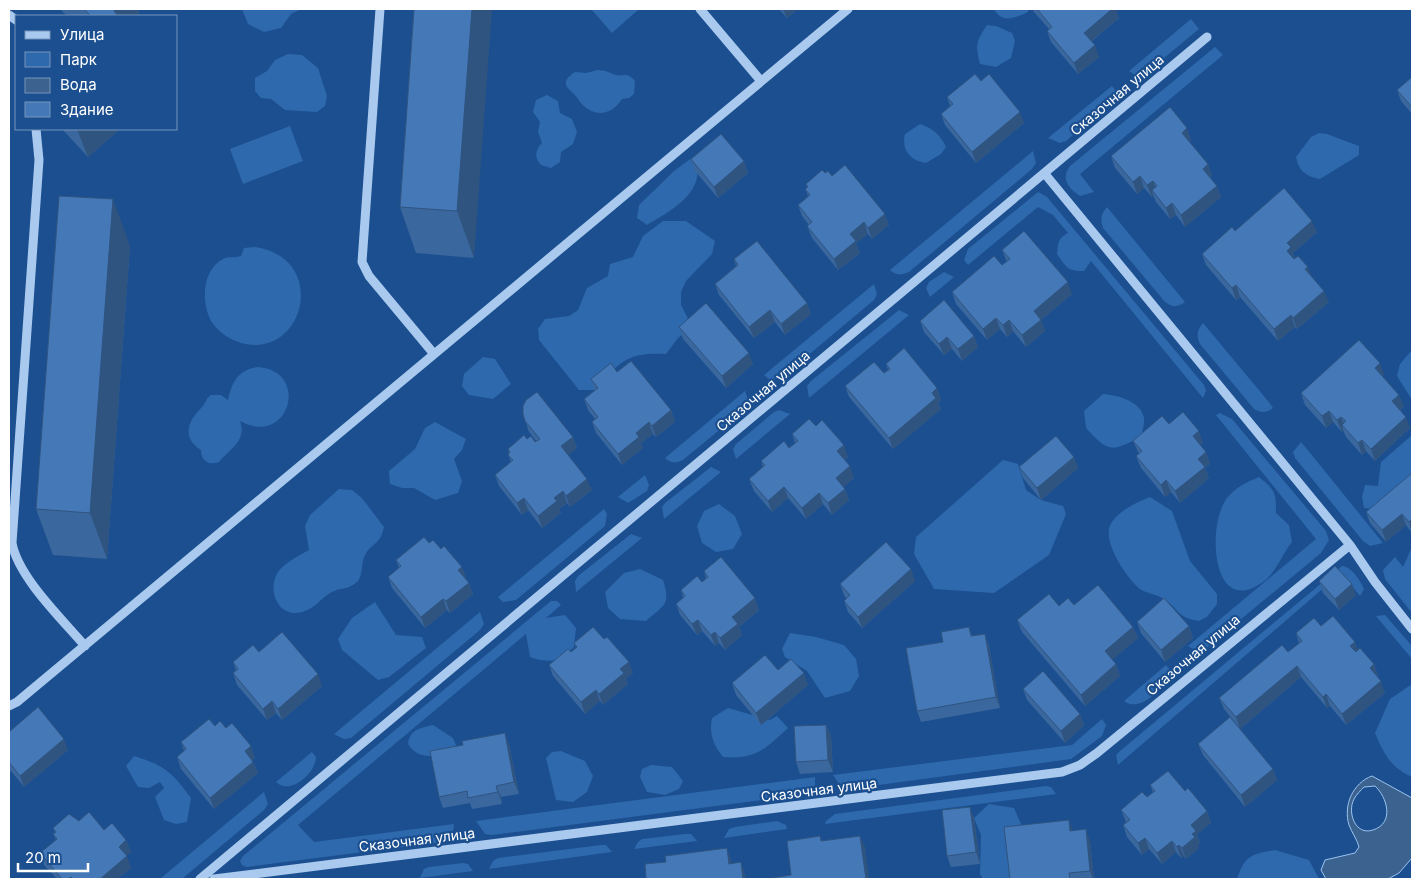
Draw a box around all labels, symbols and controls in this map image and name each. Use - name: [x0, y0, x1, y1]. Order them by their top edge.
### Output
- legend: [15, 15, 178, 130]
- text: Улица: [60, 25, 104, 44]
- text: Парк: [60, 50, 97, 69]
- street label: Сказочная улица: [1066, 51, 1167, 139]
- text: Вода: [60, 75, 97, 94]
- text: Здание: [60, 100, 114, 119]
- street label: Сказочная улица: [712, 347, 813, 435]
- street label: Сказочная улица: [1142, 611, 1243, 699]
- street label: Сказочная улица: [760, 774, 878, 805]
- street label: Сказочная улица: [358, 824, 476, 855]
- scale bar: [18, 840, 88, 872]
- text: 20 m: [25, 848, 61, 867]

